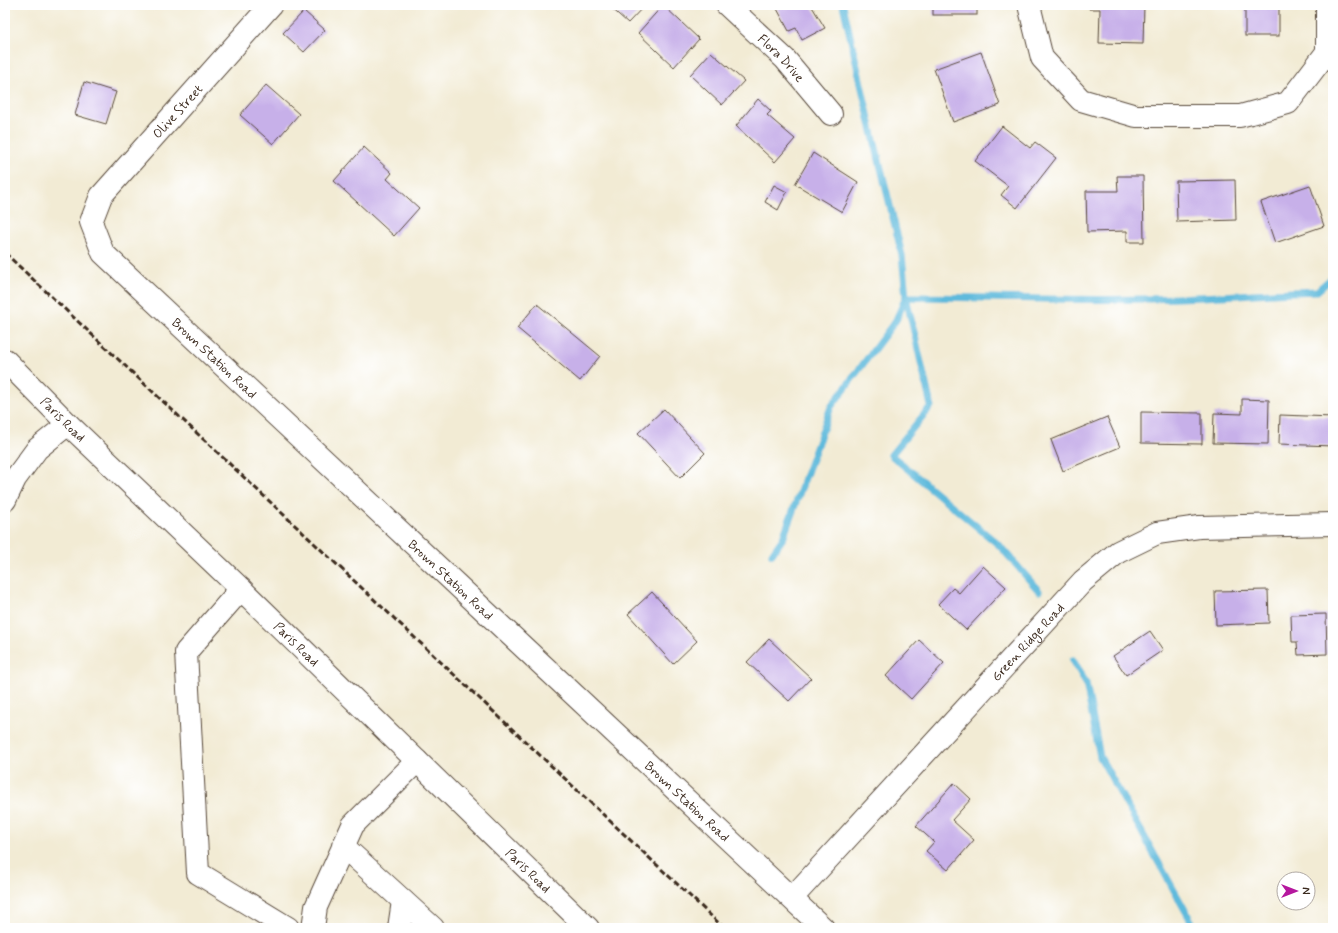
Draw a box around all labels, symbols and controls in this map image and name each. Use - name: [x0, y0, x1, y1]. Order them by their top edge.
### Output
- street label: Flora Drive: [754, 31, 808, 86]
- street label: Olive Street: [149, 81, 207, 143]
- street label: Brown Station Road: [168, 315, 260, 403]
- street label: Paris Road: [36, 394, 89, 446]
- street label: Brown Station Road: [404, 536, 496, 625]
- street label: Green Ridge Road: [988, 600, 1069, 685]
- street label: Paris Road: [270, 619, 322, 671]
- street label: Brown Station Road: [640, 758, 733, 846]
- street label: Paris Road: [501, 845, 554, 897]
- north arrow: [1276, 871, 1316, 911]
- text: N: [1298, 887, 1312, 895]

